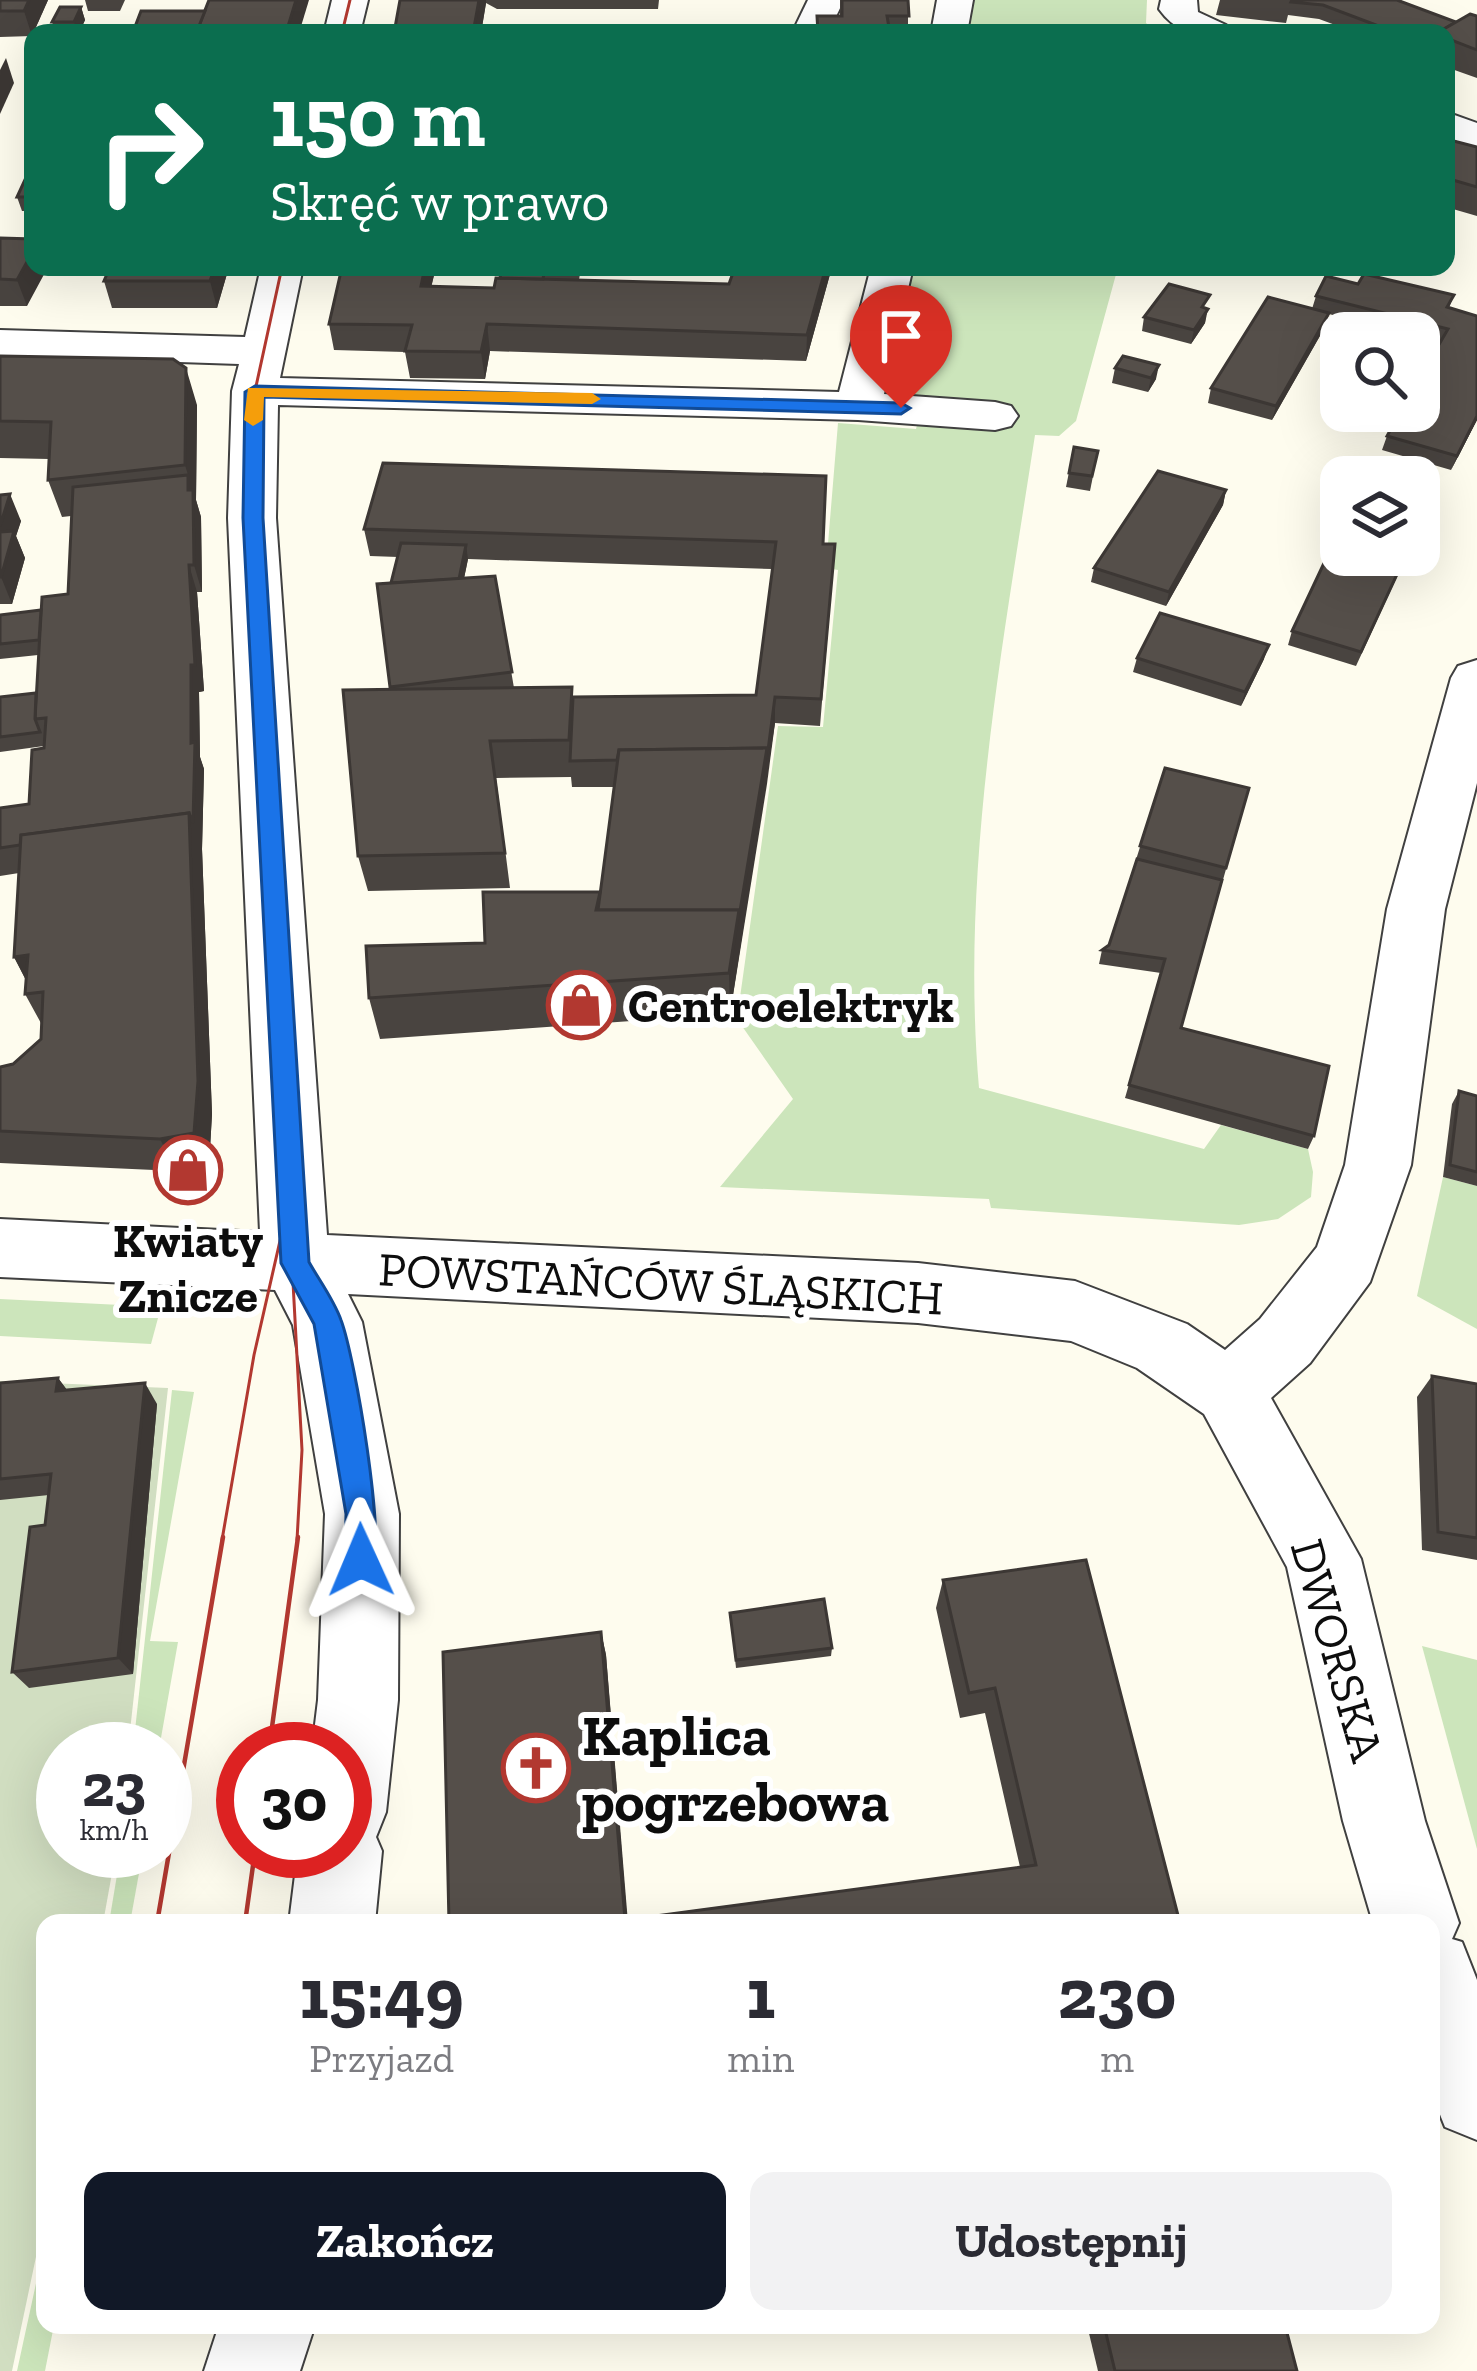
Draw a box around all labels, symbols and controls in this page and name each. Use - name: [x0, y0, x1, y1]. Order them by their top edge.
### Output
- text: 150 m: [270, 67, 485, 168]
- icon: right: [72, 72, 228, 228]
- text: Skręć w prawo: [270, 169, 609, 234]
- pin: [850, 285, 952, 408]
- icon: arrive: [868, 303, 934, 369]
- map controls: [1320, 312, 1440, 576]
- button: search: [1320, 312, 1440, 432]
- button: layers: [1320, 456, 1440, 576]
- shop icon: Centroelektryk: [546, 970, 616, 1040]
- place label: Centroelektryk: [628, 977, 954, 1034]
- shop icon: Kwiaty Znicze: [153, 1135, 223, 1205]
- place label: Kwiaty Znicze: [113, 1212, 264, 1324]
- street label: POWSTAŃCÓW ŚLĄSKICH: [377, 1240, 945, 1327]
- position arrow: [298, 1497, 424, 1623]
- street label: DWORSKA: [1279, 1533, 1397, 1769]
- place label: Kaplica pogrzebowa: [582, 1701, 889, 1836]
- speed limit sign: 30: [216, 1722, 372, 1878]
- church icon: Kaplica pogrzebowa: [501, 1733, 571, 1803]
- text: 23: [82, 1749, 146, 1821]
- text: km/h: [80, 1812, 148, 1848]
- text: 15:49: [300, 1950, 464, 2036]
- text: 1: [746, 1950, 775, 2036]
- text: 230: [1058, 1950, 1176, 2036]
- text: Przyjazd: [309, 2035, 454, 2082]
- text: min: [727, 2035, 794, 2082]
- text: m: [1100, 2035, 1134, 2082]
- button: Zakończ: [84, 2172, 726, 2310]
- button: Udostępnij: [750, 2172, 1392, 2310]

